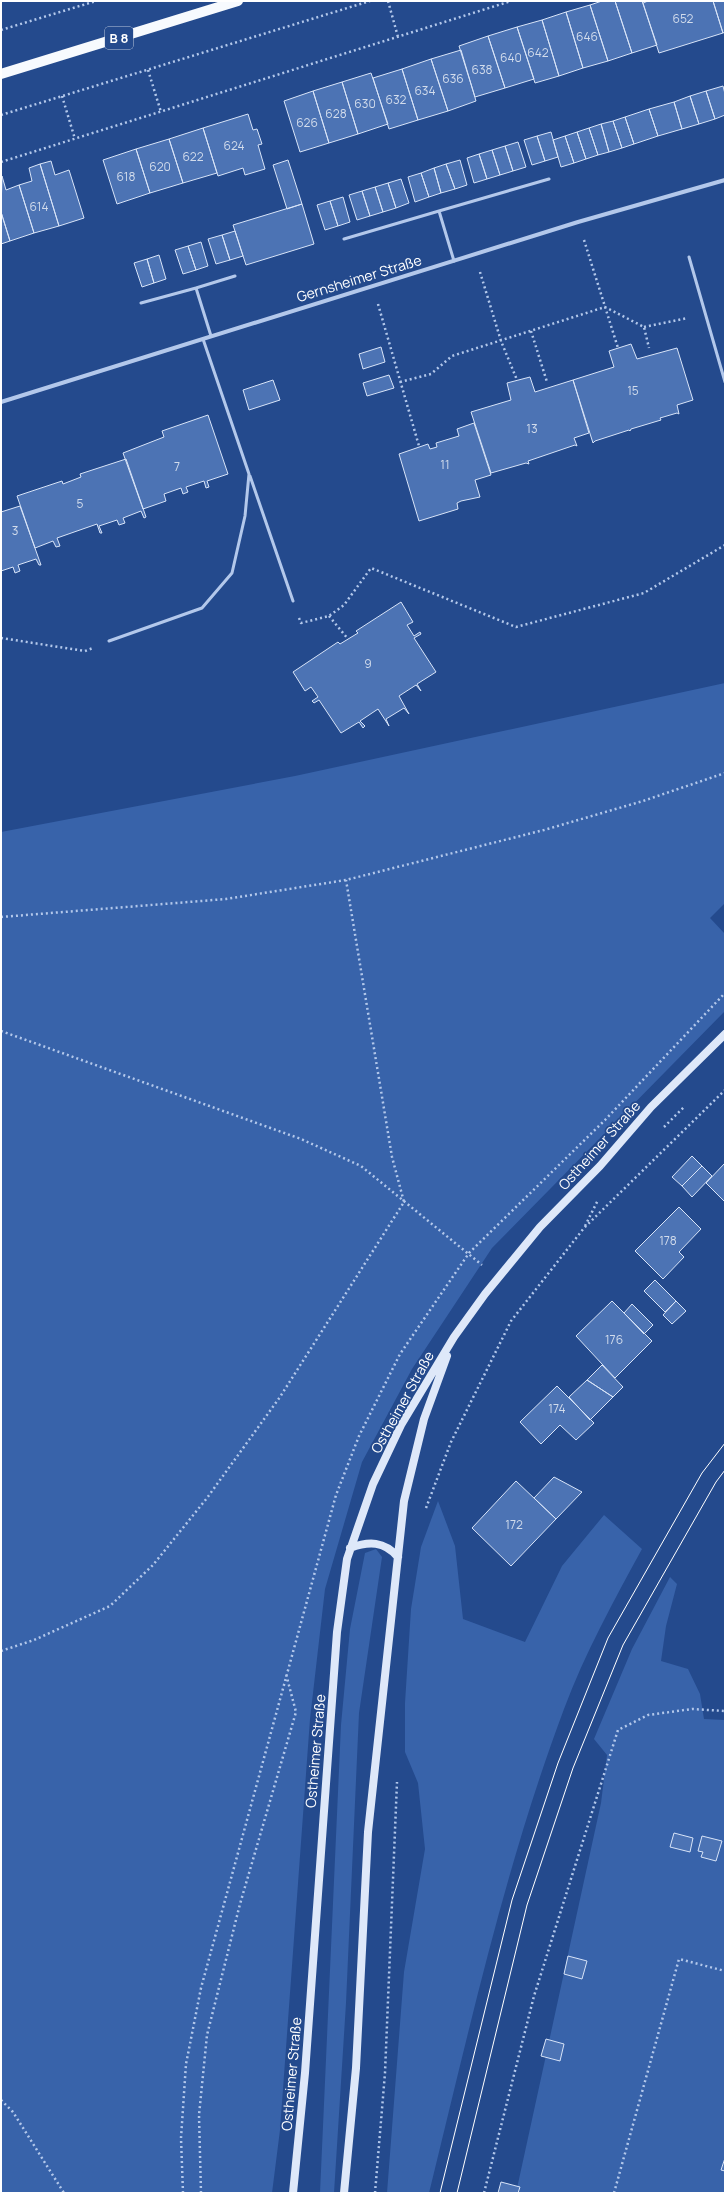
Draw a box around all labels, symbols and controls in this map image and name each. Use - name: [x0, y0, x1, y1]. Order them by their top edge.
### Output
- house number: 652: [673, 10, 694, 27]
- road number: B 8: [105, 27, 133, 49]
- house number: 646: [576, 28, 598, 45]
- house number: 642: [527, 44, 549, 61]
- house number: 640: [500, 49, 522, 66]
- house number: 638: [471, 61, 493, 78]
- house number: 636: [442, 70, 464, 87]
- house number: 634: [414, 82, 436, 99]
- house number: 632: [386, 91, 407, 108]
- house number: 630: [354, 95, 376, 112]
- house number: 628: [325, 105, 347, 122]
- house number: 626: [296, 114, 318, 131]
- house number: 624: [223, 137, 245, 154]
- house number: 622: [182, 148, 204, 165]
- house number: 620: [149, 158, 171, 175]
- house number: 618: [117, 168, 135, 185]
- house number: 614: [29, 198, 49, 215]
- street label: Gernsheimer Straße: [294, 250, 424, 306]
- house number: 15: [627, 382, 639, 399]
- house number: 13: [526, 420, 538, 437]
- house number: 11: [440, 456, 450, 473]
- house number: 7: [174, 458, 180, 475]
- house number: 5: [77, 495, 84, 512]
- house number: 3: [12, 522, 18, 539]
- house number: 9: [364, 655, 372, 672]
- street label: Ostheimer Straße: [554, 1096, 644, 1194]
- house number: 178: [659, 1232, 677, 1249]
- house number: 176: [605, 1331, 623, 1348]
- street label: Ostheimer Straße: [366, 1348, 438, 1456]
- house number: 174: [548, 1400, 566, 1417]
- house number: 172: [505, 1516, 523, 1533]
- street label: Ostheimer Straße: [301, 1693, 329, 1809]
- street label: Ostheimer Straße: [277, 2016, 305, 2132]

